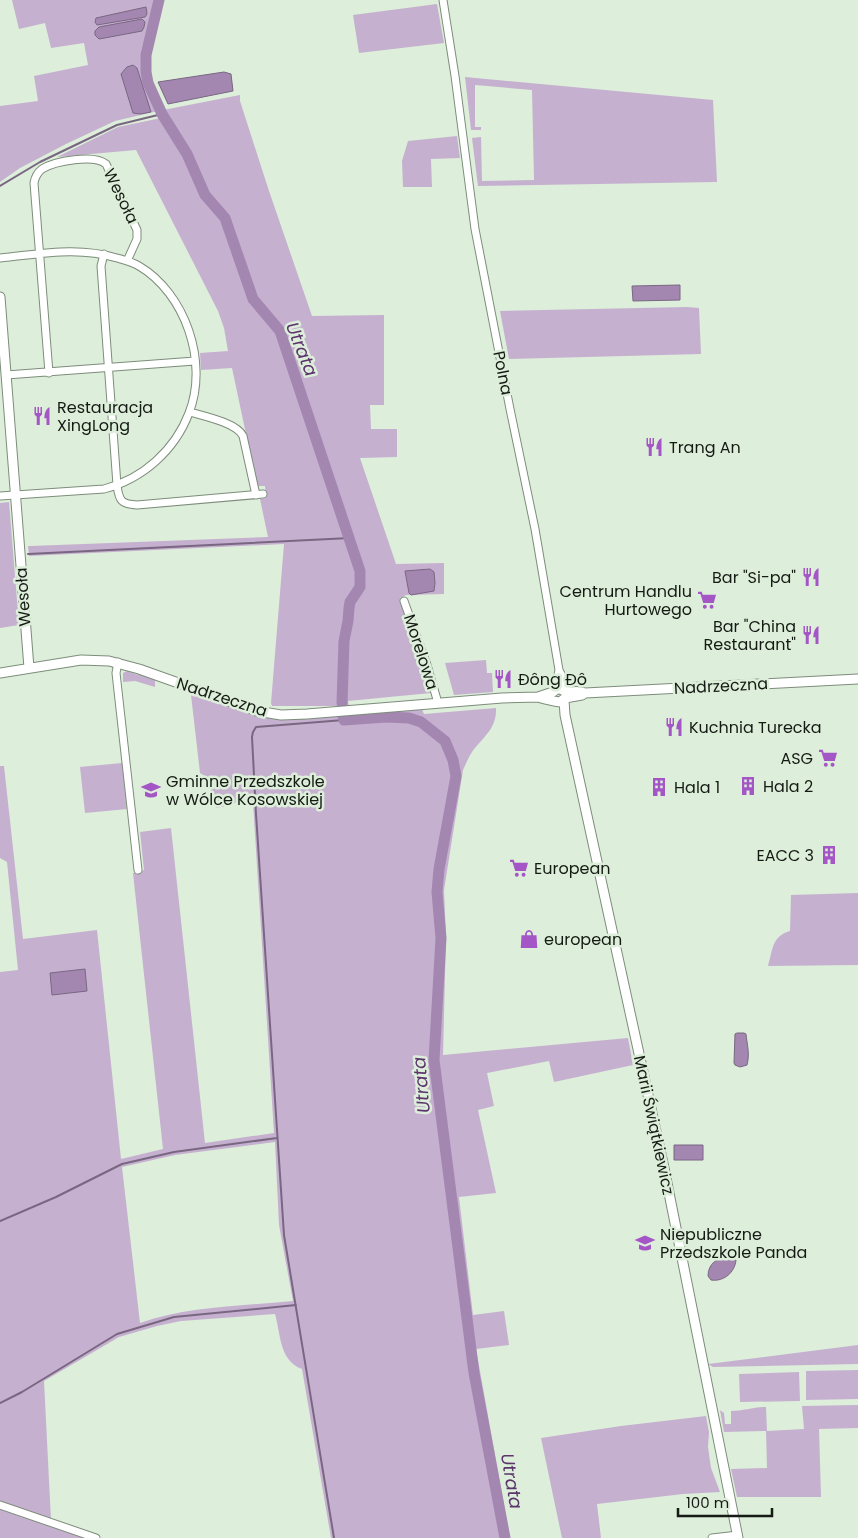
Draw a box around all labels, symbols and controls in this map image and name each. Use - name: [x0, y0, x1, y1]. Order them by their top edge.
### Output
- street label: Wesoła: [98, 164, 144, 228]
- water label: Utrata: [280, 318, 324, 380]
- street label: Polna: [487, 349, 519, 397]
- place label: Restauracja XingLong: [57, 396, 153, 437]
- restaurant icon: Restauracja XingLong: [31, 405, 53, 427]
- restaurant icon: Trang An: [643, 436, 665, 458]
- place label: Trang An: [669, 436, 741, 459]
- place label: Bar "Si-pa": [712, 566, 796, 589]
- restaurant icon: Bar "Si-pa": [800, 566, 822, 588]
- street label: Wesoła: [9, 567, 37, 627]
- place label: Centrum Handlu Hurtowego: [560, 580, 692, 621]
- supermarket icon: Centrum Handlu Hurtowego: [696, 589, 718, 611]
- street label: Morelowa: [398, 611, 444, 693]
- place label: Bar "China Restaurant": [704, 615, 796, 656]
- restaurant icon: Bar "China Restaurant": [800, 624, 822, 646]
- restaurant icon: Đông Đô: [492, 668, 514, 690]
- place label: Đông Đô: [518, 668, 587, 691]
- street label: Nadrzeczna: [174, 672, 270, 722]
- street label: Nadrzeczna: [673, 672, 769, 700]
- restaurant icon: Kuchnia Turecka: [663, 716, 685, 738]
- place label: Kuchnia Turecka: [689, 716, 822, 739]
- place label: ASG: [780, 747, 813, 770]
- supermarket icon: ASG: [817, 747, 839, 769]
- place label: Gminne Przedszkole w Wólce Kosowskiej: [166, 770, 325, 811]
- building icon: Hala 2: [737, 775, 759, 797]
- place label: Hala 2: [763, 775, 813, 798]
- building icon: Hala 1: [648, 776, 670, 798]
- place label: Hala 1: [674, 776, 720, 799]
- school or university icon: Gminne Przedszkole w Wólce Kosowskiej: [140, 779, 162, 801]
- place label: EACC 3: [757, 844, 814, 867]
- building icon: EACC 3: [818, 844, 840, 866]
- supermarket icon: European: [508, 857, 530, 879]
- place label: European: [534, 857, 610, 880]
- shop icon: european: [518, 928, 540, 950]
- place label: european: [544, 928, 622, 951]
- street label: Marii Świątkiewicz: [628, 1053, 680, 1197]
- water label: Utrata: [406, 1056, 436, 1114]
- place label: Niepubliczne Przedszkole Panda: [660, 1223, 807, 1264]
- school or university icon: Niepubliczne Przedszkole Panda: [634, 1232, 656, 1254]
- water label: Utrata: [495, 1451, 529, 1511]
- scale bar: [678, 1486, 772, 1518]
- text: 100 m: [686, 1492, 729, 1513]

